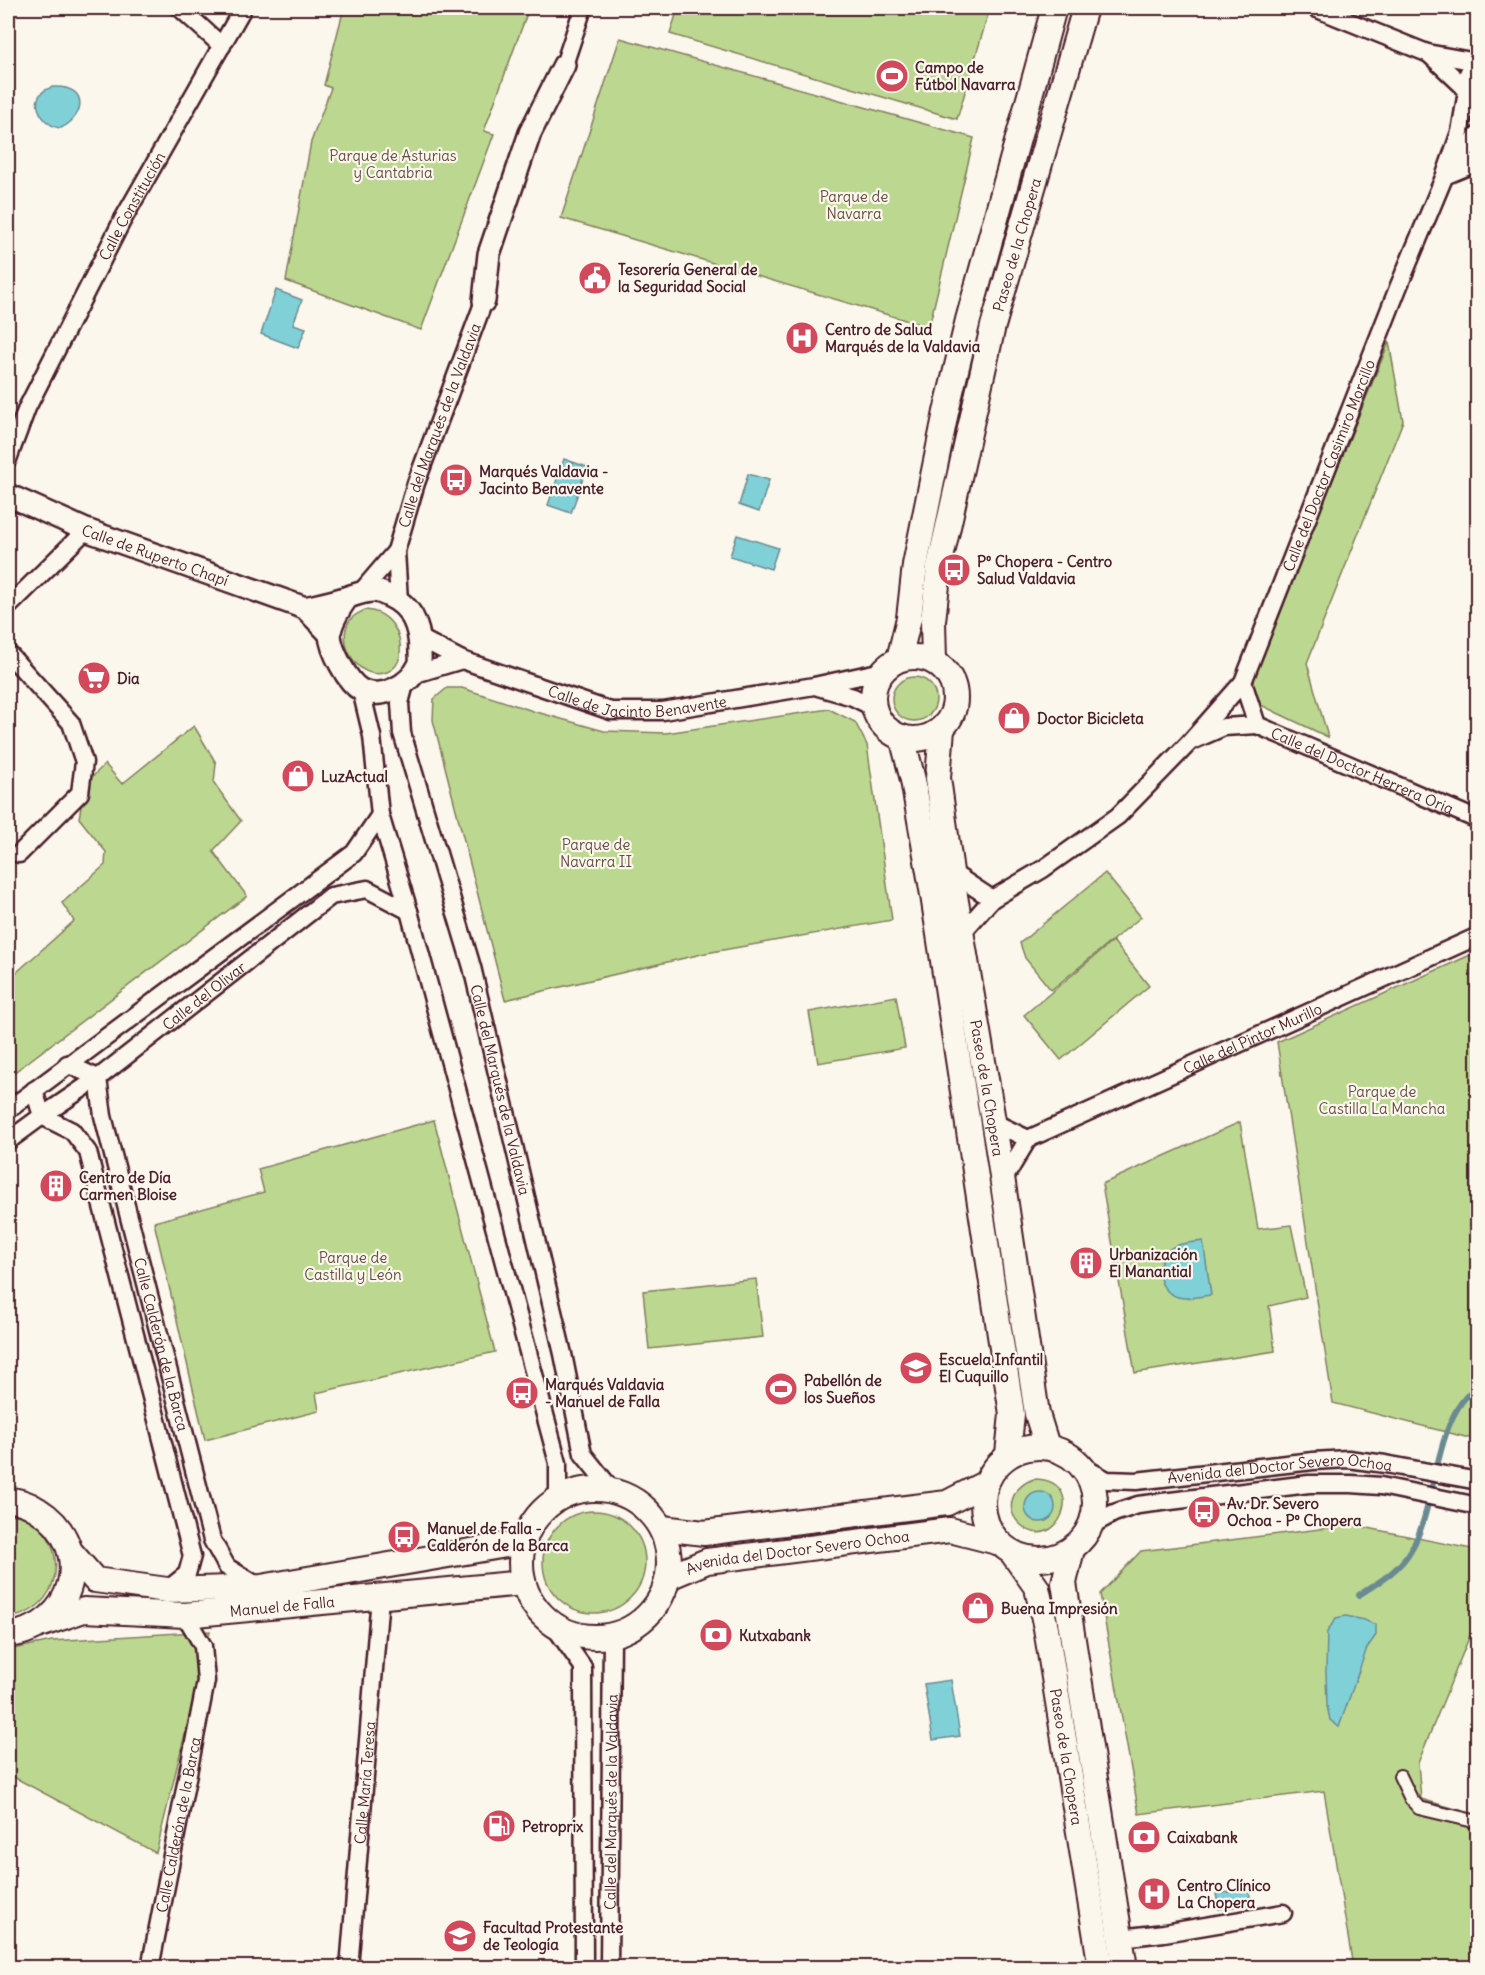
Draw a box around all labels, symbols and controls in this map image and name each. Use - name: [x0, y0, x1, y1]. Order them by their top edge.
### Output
- sports icon: Campo de Fútbol Navarra: [874, 58, 910, 94]
- place label: Campo de Fútbol Navarra: [915, 58, 1016, 94]
- park label: Parque de Asturias y Cantabria: [329, 146, 457, 182]
- street label: Calle Constitución: [94, 148, 169, 263]
- street label: Paseo de la Chopera: [988, 175, 1045, 314]
- park label: Parque de Navarra: [820, 187, 888, 223]
- public building icon: Tesorería General de la Seguridad Social: [577, 260, 613, 296]
- place label: Tesorería General de la Seguridad Social: [618, 260, 757, 297]
- street label: Calle del Marqués de la Valdavia: [394, 320, 485, 530]
- hospital icon: Centro de Salud Marqués de la Valdavia: [784, 320, 820, 356]
- place label: Centro de Salud Marqués de la Valdavia: [825, 320, 981, 357]
- street label: Calle del Doctor Casimiro Morcillo: [1278, 356, 1379, 574]
- bus stop icon: Marqués Valdavia - Jacinto Benavente: [438, 462, 474, 498]
- place label: Marqués Valdavia - Jacinto Benavente: [479, 462, 608, 498]
- street label: Calle de Ruperto Chapí: [79, 520, 231, 589]
- bus stop icon: Pº Chopera - Centro Salud Valdavia: [936, 552, 972, 588]
- place label: Pº Chopera - Centro Salud Valdavia: [977, 552, 1113, 588]
- supermarket icon: Dia: [76, 660, 112, 696]
- place label: Dia: [117, 669, 140, 688]
- street label: Calle de Jacinto Benavente: [546, 681, 728, 721]
- shop icon: Doctor Bicicleta: [996, 700, 1032, 736]
- place label: Doctor Bicicleta: [1037, 709, 1144, 728]
- street label: Calle del Doctor Herrera Oria: [1268, 723, 1457, 818]
- shop icon: LuzActual: [280, 758, 316, 794]
- place label: LuzActual: [321, 767, 388, 786]
- park label: Parque de Navarra II: [560, 835, 632, 871]
- street label: Calle del Olivar: [158, 957, 249, 1034]
- street label: Calle del Marqués de la Valdavia: [467, 982, 535, 1197]
- street label: Calle del Pintor Murillo: [1180, 998, 1325, 1077]
- street label: Paseo de la Chopera: [967, 1018, 1008, 1158]
- park label: Parque de Castilla La Mancha: [1319, 1082, 1446, 1118]
- building icon: Centro de Día Carmen Bloise: [38, 1168, 74, 1204]
- place label: Centro de Día Carmen Bloise: [79, 1168, 177, 1204]
- building icon: Urbanización El Manantial: [1068, 1245, 1104, 1281]
- place label: Urbanización El Manantial: [1109, 1245, 1198, 1281]
- park label: Parque de Castilla y León: [304, 1248, 402, 1284]
- street label: Calle Calderón de la Barca: [130, 1255, 193, 1433]
- school or university icon: Escuela Infantil El Cuquillo: [898, 1350, 934, 1386]
- place label: Escuela Infantil El Cuquillo: [939, 1350, 1043, 1387]
- sports icon: Pabellón de los Sueños: [763, 1371, 799, 1407]
- place label: Pabellón de los Sueños: [804, 1371, 882, 1407]
- bus stop icon: Marqués Valdavia - Manuel de Falla: [504, 1375, 540, 1411]
- place label: Marqués Valdavia - Manuel de Falla: [545, 1375, 665, 1411]
- street label: Avenida del Doctor Severo Ochoa: [1166, 1450, 1394, 1487]
- bus stop icon: Av. Dr. Severo Ochoa - Pº Chopera: [1186, 1494, 1222, 1530]
- place label: Av. Dr. Severo Ochoa - Pº Chopera: [1227, 1494, 1362, 1531]
- bus stop icon: Manuel de Falla - Calderón de la Barca: [386, 1519, 422, 1555]
- place label: Manuel de Falla - Calderón de la Barca: [427, 1519, 569, 1555]
- street label: Avenida del Doctor Severo Ochoa: [683, 1526, 911, 1578]
- shop icon: Buena Impresión: [960, 1590, 996, 1626]
- street label: Manuel de Falla: [229, 1591, 336, 1620]
- place label: Buena Impresión: [1001, 1599, 1118, 1619]
- bank icon: Kutxabank: [698, 1617, 734, 1653]
- place label: Kutxabank: [739, 1626, 811, 1645]
- street label: Paseo de la Chopera: [1046, 1687, 1087, 1827]
- street label: Calle del Marqués de la Valdavia: [600, 1694, 621, 1910]
- street label: Calle María Teresa: [350, 1720, 379, 1845]
- street label: Calle Calderón de la Barca: [152, 1735, 204, 1914]
- fuel station icon: Petroprix: [481, 1808, 517, 1844]
- place label: Petroprix: [522, 1817, 584, 1837]
- bank icon: Caixabank: [1126, 1819, 1162, 1855]
- place label: Caixabank: [1167, 1828, 1238, 1847]
- hospital icon: Centro Clínico La Chopera: [1136, 1876, 1172, 1912]
- place label: Centro Clínico La Chopera: [1177, 1876, 1271, 1913]
- school or university icon: Facultad Protestante de Teología: [442, 1918, 478, 1954]
- place label: Facultad Protestante de Teología: [483, 1918, 623, 1955]

